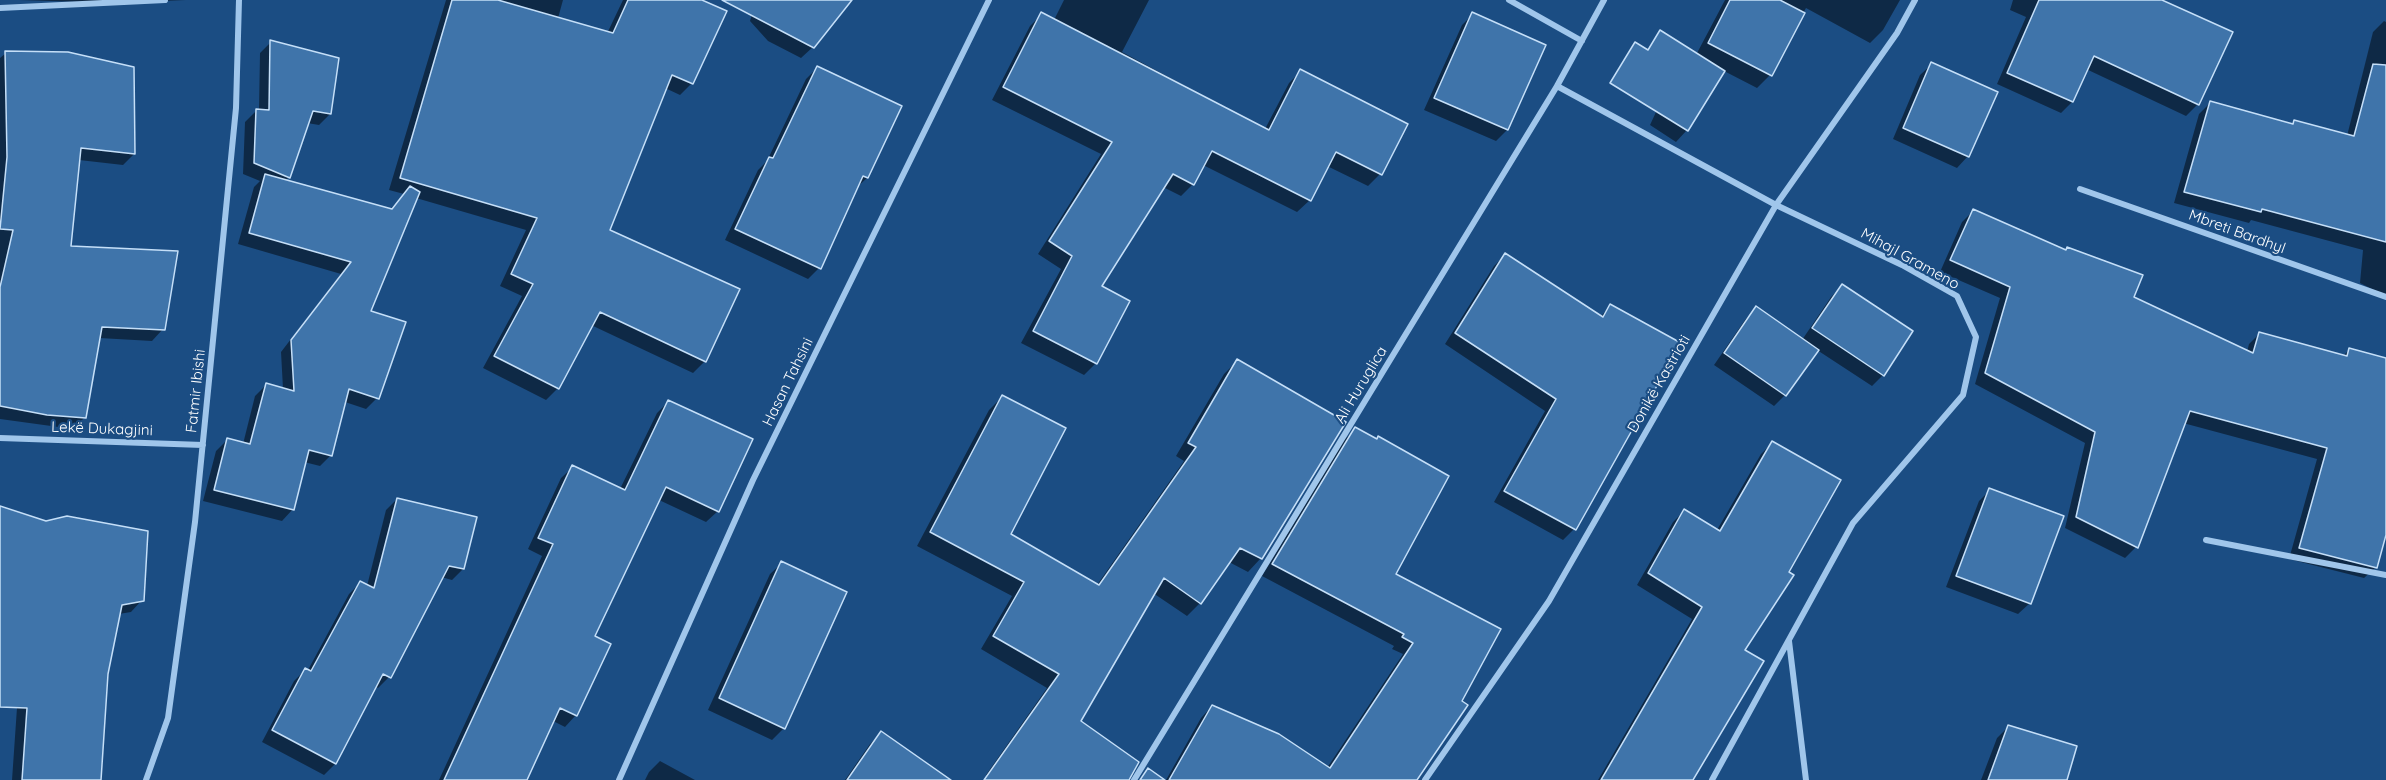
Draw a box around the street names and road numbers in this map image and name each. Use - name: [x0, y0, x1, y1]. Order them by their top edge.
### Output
- street label: Mbreti Bardhyl: [2186, 206, 2288, 258]
- street label: Mihajl Grameno: [1858, 225, 1962, 293]
- street label: Donikë Kastrioti: [1624, 332, 1694, 436]
- street label: Hasan Tahsini: [759, 335, 817, 429]
- street label: Ali Huruglica: [1331, 343, 1391, 427]
- street label: Fatmir Ibishi: [183, 348, 209, 434]
- street label: Lekë Dukagjini: [51, 418, 153, 440]

